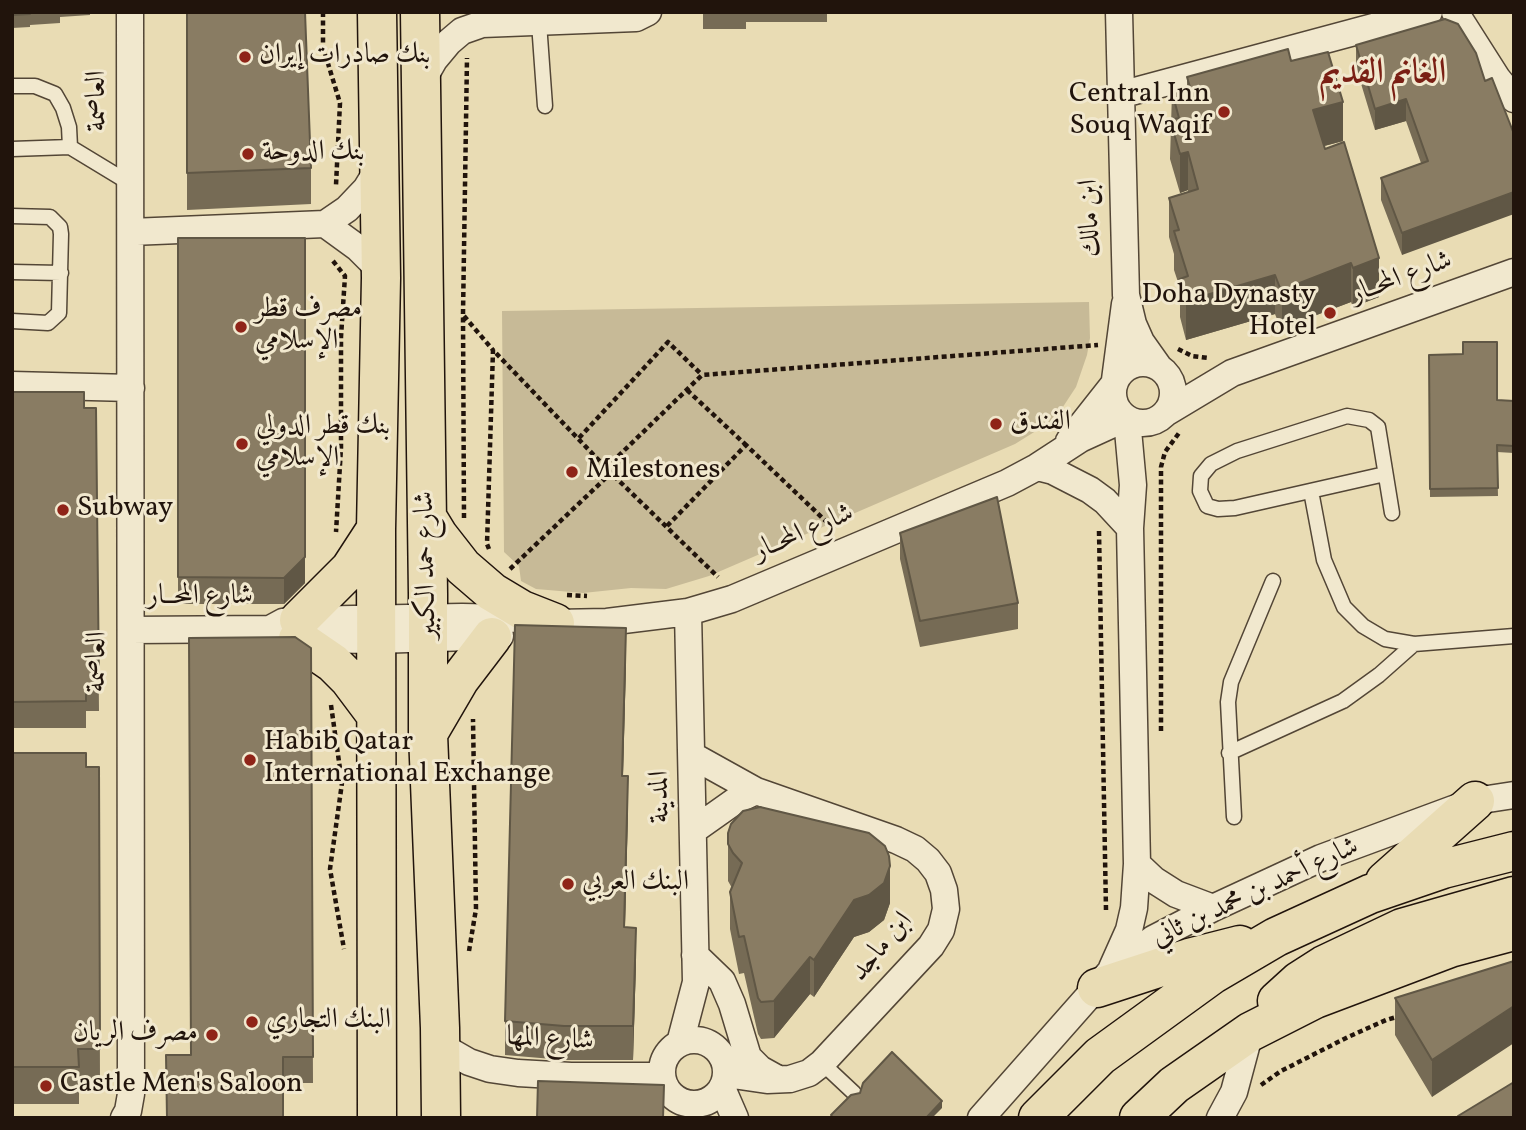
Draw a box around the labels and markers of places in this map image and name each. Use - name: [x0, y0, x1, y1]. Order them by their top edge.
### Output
- place label: بنك صادرات إيران: [259, 40, 430, 74]
- marker: بنك صادرات إيران: [237, 49, 253, 65]
- place label: Central Inn Souq Waqif: [1069, 79, 1210, 145]
- marker: Central Inn Souq Waqif: [1216, 104, 1232, 120]
- place label: بنك الدوحة: [262, 137, 365, 171]
- marker: بنك الدوحة: [240, 146, 256, 162]
- place label: Doha Dynasty Hotel: [1142, 280, 1316, 346]
- place label: مصرف قطر الإسلامي: [255, 294, 362, 360]
- marker: Doha Dynasty Hotel: [1322, 305, 1338, 321]
- marker: مصرف قطر الإسلامي: [233, 319, 249, 335]
- place label: الفندق: [1010, 407, 1071, 441]
- place label: بنك قطر الدولي الإسلامي: [256, 411, 390, 477]
- marker: الفندق: [988, 416, 1004, 432]
- marker: بنك قطر الدولي الإسلامي: [234, 436, 250, 452]
- place label: Milestones: [586, 455, 721, 489]
- marker: Milestones: [564, 464, 580, 480]
- place label: Subway: [77, 493, 173, 527]
- marker: Subway: [55, 502, 71, 518]
- place label: Habib Qatar International Exchange: [264, 727, 551, 793]
- marker: Habib Qatar International Exchange: [242, 752, 258, 768]
- place label: البنك العربي: [582, 867, 689, 901]
- marker: البنك العربي: [560, 876, 576, 892]
- place label: البنك التجاري: [266, 1005, 391, 1039]
- marker: البنك التجاري: [244, 1014, 260, 1030]
- place label: مصرف الريان: [73, 1018, 198, 1052]
- marker: مصرف الريان: [204, 1027, 220, 1043]
- place label: Castle Men's Saloon: [60, 1069, 303, 1103]
- marker: Castle Men's Saloon: [38, 1078, 54, 1094]

